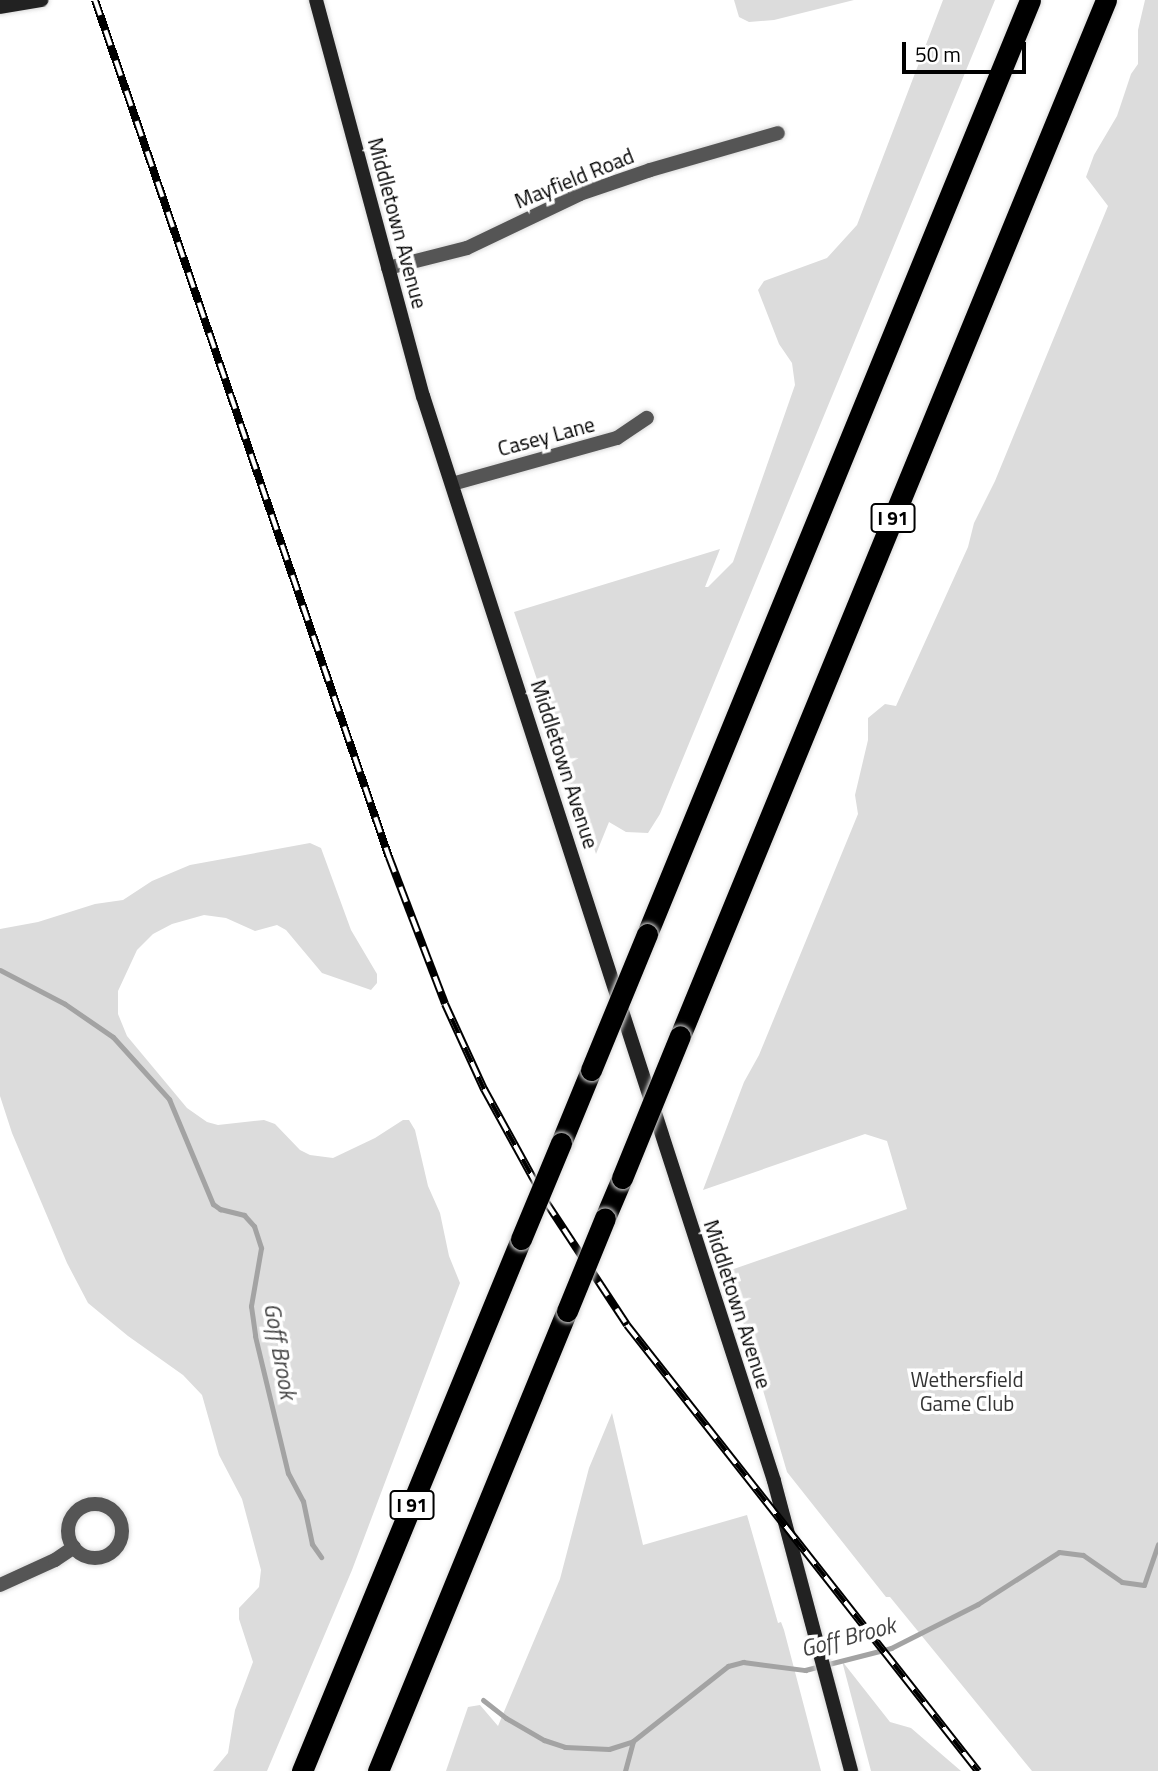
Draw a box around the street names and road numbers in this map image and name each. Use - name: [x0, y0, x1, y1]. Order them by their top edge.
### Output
- street label: Middletown Avenue: [363, 135, 433, 311]
- street label: Mayfield Road: [511, 143, 637, 213]
- street label: Casey Lane: [495, 411, 597, 461]
- road number: I 91: [870, 503, 916, 534]
- street label: Middletown Avenue: [526, 677, 604, 851]
- street label: Middletown Avenue: [699, 1217, 777, 1391]
- road number: I 91: [389, 1490, 435, 1520]

